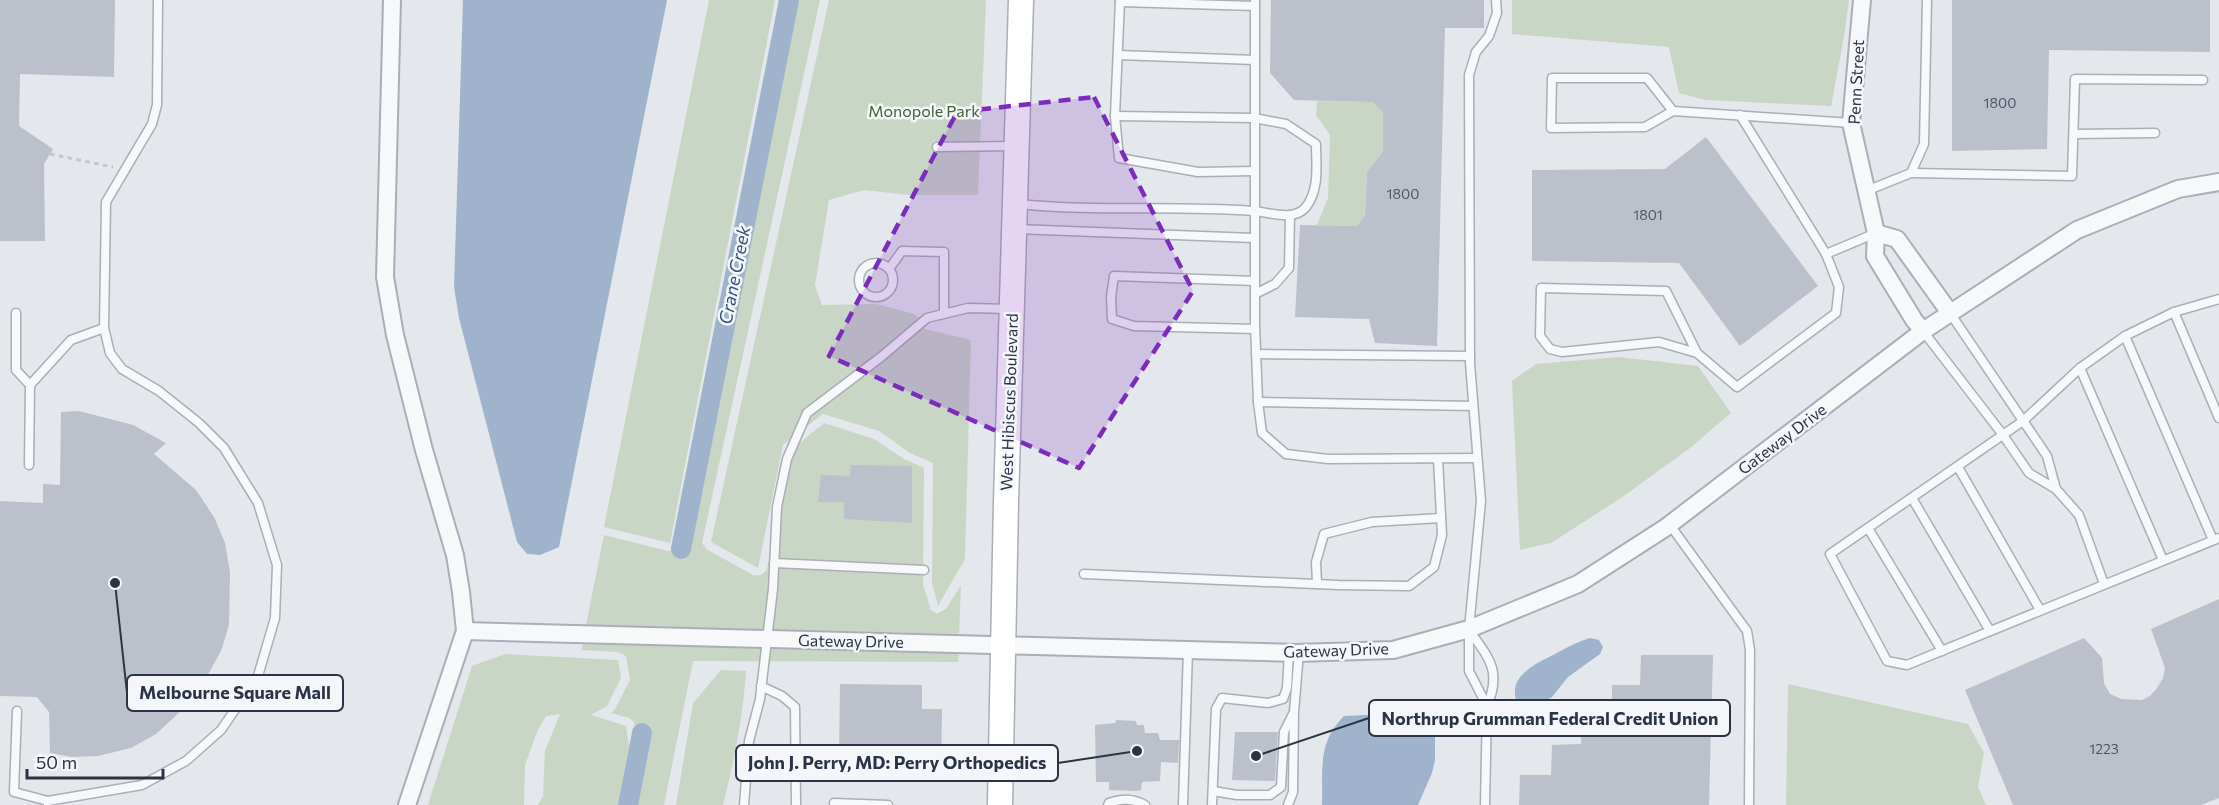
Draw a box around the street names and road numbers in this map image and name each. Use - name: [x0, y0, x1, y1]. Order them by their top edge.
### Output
- street label: Penn Street: [1844, 39, 1867, 125]
- street label: West Hibiscus Boulevard: [996, 313, 1021, 491]
- street label: Gateway Drive: [1734, 399, 1830, 478]
- street label: Gateway Drive: [798, 630, 904, 651]
- street label: Gateway Drive: [1283, 638, 1389, 661]

